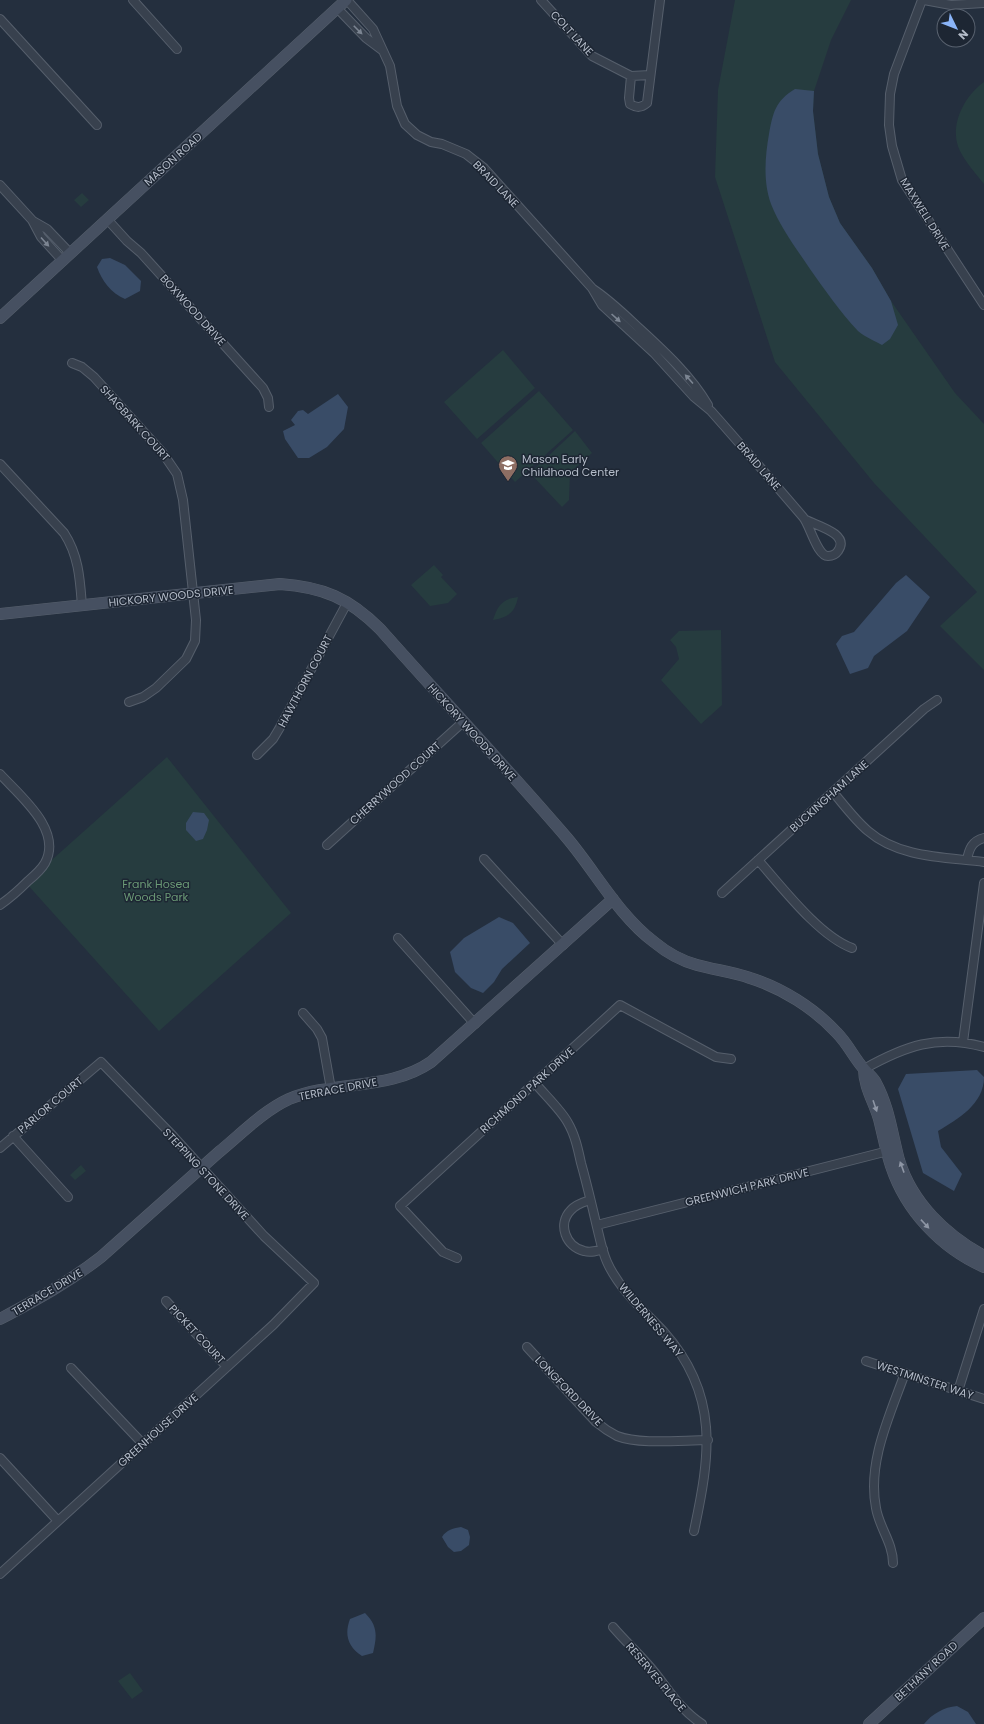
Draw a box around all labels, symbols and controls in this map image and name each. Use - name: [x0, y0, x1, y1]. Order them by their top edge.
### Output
- street label: COLT LANE: [547, 7, 597, 59]
- north arrow: [936, 8, 976, 48]
- one-way arrow: [353, 26, 363, 35]
- text: N: [955, 26, 972, 43]
- street label: MASON ROAD: [140, 128, 206, 189]
- street label: BRAID LANE: [469, 157, 523, 211]
- street label: MAXWELL DRIVE: [896, 175, 954, 253]
- one-way arrow: [40, 237, 50, 247]
- street label: BOXWOOD DRIVE: [157, 271, 229, 349]
- one-way arrow: [611, 313, 620, 322]
- one-way arrow: [685, 375, 694, 384]
- street label: SHAGBARK COURT: [96, 381, 174, 465]
- street label: BRAID LANE: [733, 438, 785, 494]
- place label: Mason Early Childhood Center: [522, 451, 619, 480]
- school or university icon: Mason Early Childhood Center: [497, 454, 519, 482]
- street label: HICKORY WOODS DRIVE: [108, 581, 234, 611]
- street label: HAWTHORN COURT: [274, 632, 336, 730]
- street label: HICKORY WOODS DRIVE: [424, 680, 520, 784]
- street label: CHERRYWOOD COURT: [346, 738, 444, 828]
- street label: BUCKINGHAM LANE: [786, 756, 872, 836]
- park label: Frank Hosea Woods Park: [122, 876, 190, 905]
- street label: RICHMOND PARK DRIVE: [476, 1043, 578, 1137]
- street label: PARLOR COURT: [14, 1073, 86, 1137]
- street label: TERRACE DRIVE: [297, 1074, 379, 1104]
- one-way arrow: [872, 1101, 878, 1113]
- street label: STEPPING STONE DRIVE: [159, 1125, 253, 1223]
- one-way arrow: [898, 1160, 904, 1172]
- street label: GREENWICH PARK DRIVE: [683, 1164, 811, 1210]
- one-way arrow: [921, 1219, 930, 1229]
- street label: TERRACE DRIVE: [9, 1265, 85, 1319]
- street label: WILDERNESS WAY: [615, 1280, 687, 1361]
- street label: PICKET COURT: [165, 1301, 229, 1367]
- street label: LONGFORD DRIVE: [531, 1353, 607, 1429]
- street label: WESTMINSTER WAY: [875, 1357, 976, 1403]
- street label: GREENHOUSE DRIVE: [114, 1390, 202, 1470]
- street label: BETHANY ROAD: [891, 1637, 961, 1704]
- street label: RESERVES PLACE: [622, 1639, 690, 1715]

